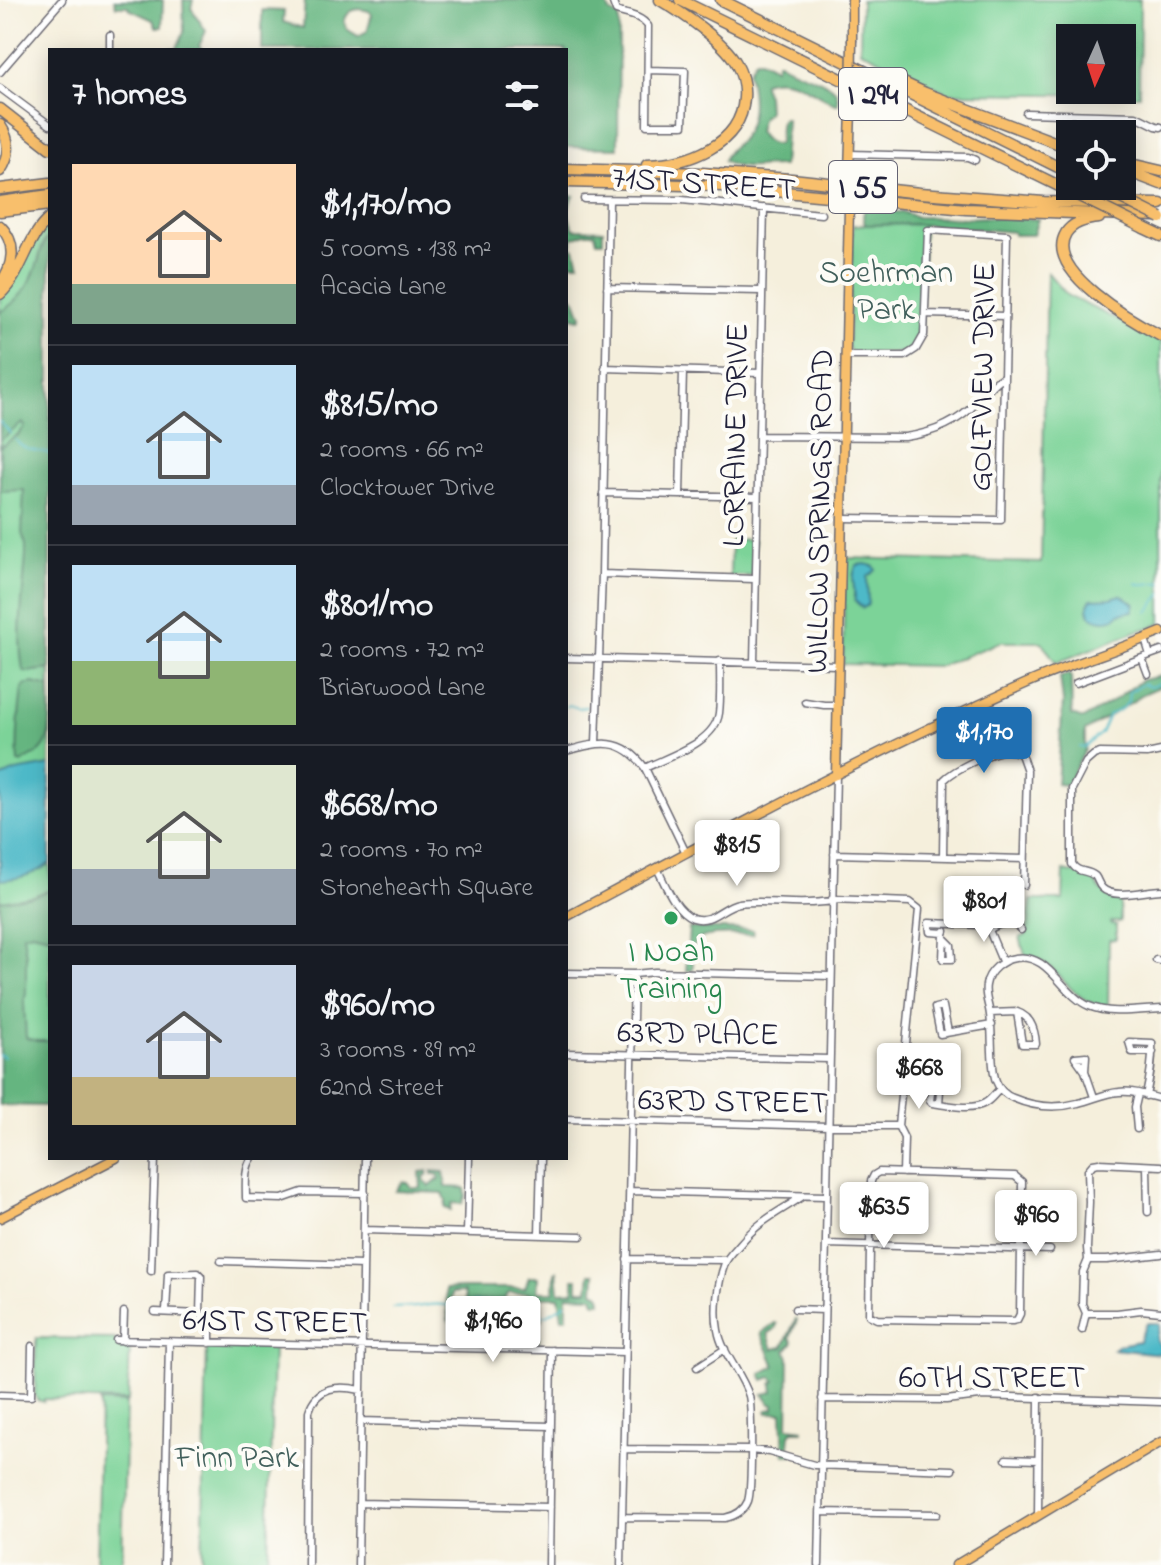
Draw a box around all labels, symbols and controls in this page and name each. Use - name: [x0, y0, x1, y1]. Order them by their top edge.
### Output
- north arrow: [1056, 24, 1136, 104]
- map controls: [1056, 24, 1136, 200]
- road number: I 294: [839, 68, 907, 120]
- text: 7 homes: [72, 71, 187, 121]
- icon: filters: [500, 74, 544, 118]
- button: locate: [1056, 120, 1136, 200]
- street label: 71ST STREET: [610, 156, 797, 215]
- road number: I 55: [829, 161, 897, 213]
- text: $1,170/mo: [320, 181, 451, 231]
- icon: home: [136, 196, 232, 292]
- text: 5 rooms · 138 m²: [320, 231, 492, 269]
- park label: Soehrman Park: [819, 251, 953, 335]
- street label: GOLFVIEW DRIVE: [959, 262, 1010, 492]
- text: Acacia Lane: [320, 269, 447, 307]
- street label: LORRAINE DRIVE: [712, 323, 763, 547]
- street label: WILLOW SPRINGS ROAD: [795, 348, 848, 674]
- text: $815/mo: [320, 382, 438, 432]
- icon: home: [136, 397, 232, 493]
- text: 2 rooms · 66 m²: [320, 432, 484, 470]
- text: Clocktower Drive: [320, 470, 495, 508]
- text: $801/mo: [320, 582, 433, 632]
- icon: home: [136, 597, 232, 693]
- text: 2 rooms · 72 m²: [320, 632, 485, 670]
- text: Briarwood Lane: [320, 670, 485, 708]
- pin: $1,170: [919, 707, 1049, 775]
- text: $1,170: [955, 714, 1013, 752]
- text: $668/mo: [320, 782, 438, 832]
- icon: home: [136, 797, 232, 893]
- pin: $815: [690, 820, 784, 888]
- text: $815: [713, 827, 761, 865]
- text: 2 rooms · 70 m²: [320, 832, 483, 870]
- text: Stonehearth Square: [320, 870, 533, 908]
- pin: $801: [937, 876, 1031, 944]
- text: $801: [962, 883, 1006, 921]
- marker: I Noah Training: [662, 909, 680, 927]
- place label: I Noah Training: [619, 930, 723, 1014]
- text: $960/mo: [320, 982, 435, 1032]
- icon: home: [136, 997, 232, 1093]
- street label: 63RD PLACE: [617, 1011, 779, 1060]
- text: 3 rooms · 89 m²: [320, 1032, 476, 1070]
- pin: $668: [872, 1043, 966, 1111]
- text: $668: [895, 1050, 943, 1088]
- text: 62nd Street: [320, 1070, 444, 1108]
- street label: 63RD STREET: [637, 1078, 828, 1129]
- pin: $635: [837, 1182, 931, 1250]
- text: $635: [858, 1189, 910, 1227]
- pin: $960: [989, 1190, 1083, 1258]
- text: $960: [1013, 1197, 1059, 1235]
- pin: $1,960: [428, 1296, 558, 1364]
- street label: 61ST STREET: [182, 1298, 368, 1349]
- text: $1,960: [464, 1303, 522, 1341]
- street label: 60TH STREET: [899, 1356, 1085, 1403]
- park label: Finn Park: [174, 1436, 300, 1483]

